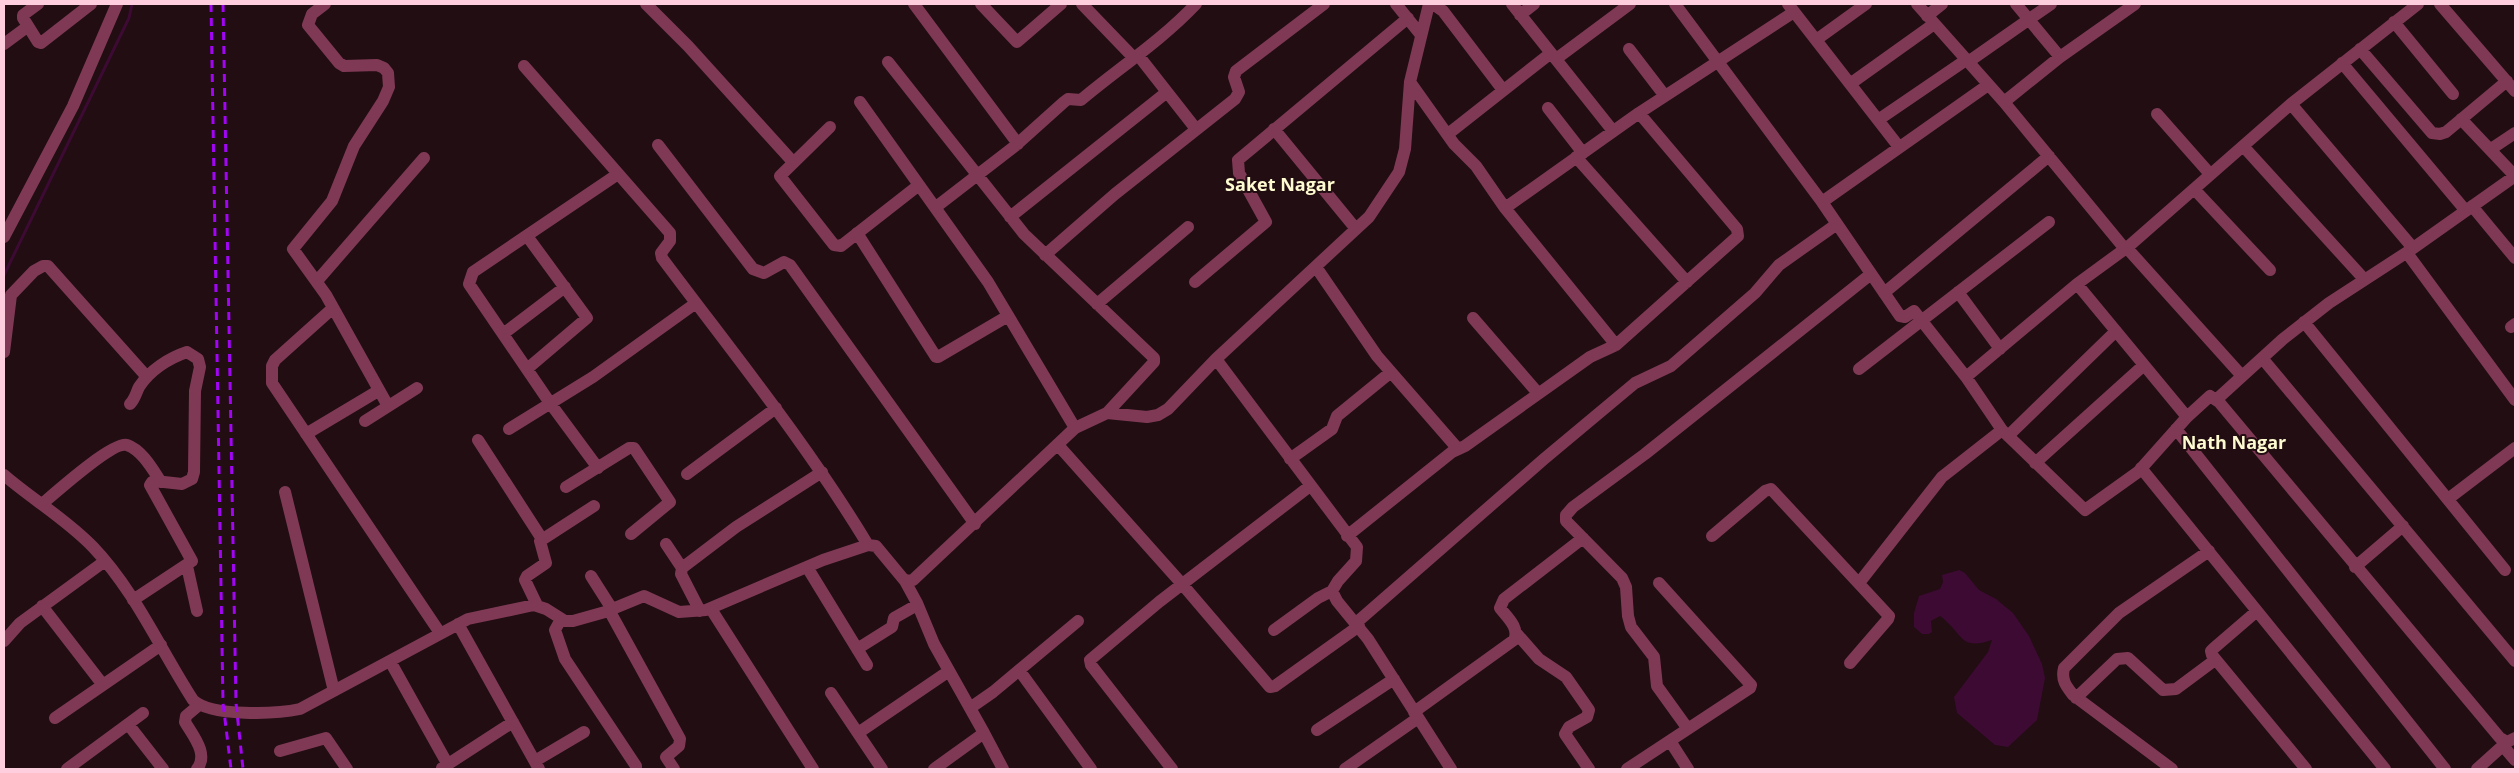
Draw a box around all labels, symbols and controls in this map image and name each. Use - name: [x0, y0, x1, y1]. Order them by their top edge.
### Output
- district label: Saket Nagar: [1225, 172, 1335, 196]
- district label: Nath Nagar: [2182, 430, 2286, 454]

